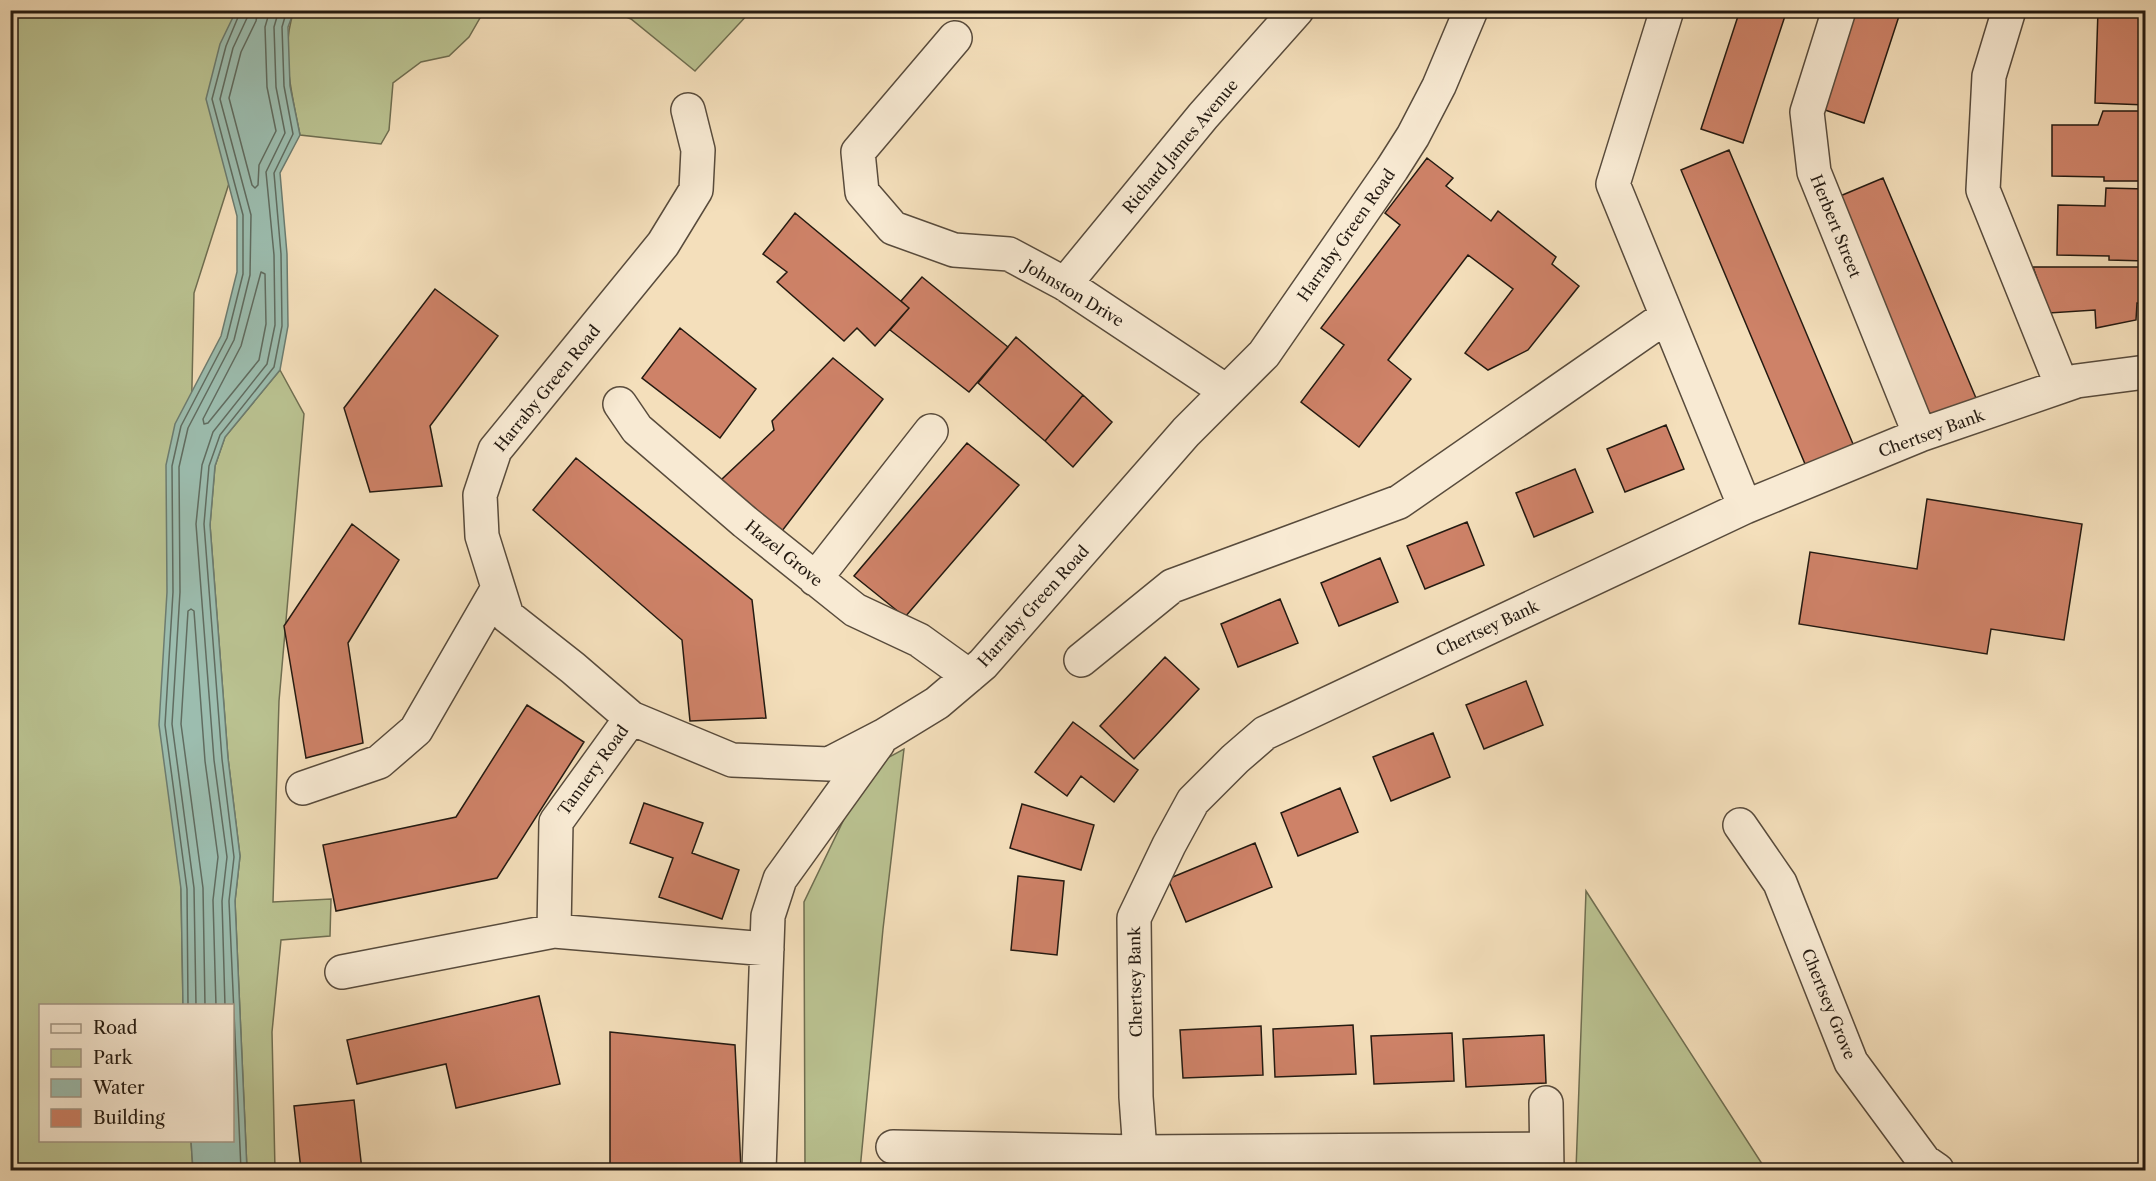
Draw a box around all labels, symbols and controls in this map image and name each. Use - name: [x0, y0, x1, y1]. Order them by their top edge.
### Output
- street label: Richard James Avenue: [1118, 75, 1242, 217]
- street label: Harraby Green Road: [1293, 165, 1399, 305]
- street label: Herbert Street: [1806, 171, 1866, 281]
- street label: Johnston Drive: [1018, 254, 1128, 331]
- street label: Harraby Green Road: [490, 321, 604, 455]
- street label: Chertsey Bank: [1875, 404, 1987, 461]
- street label: Hazel Grove: [741, 516, 827, 590]
- street label: Harraby Green Road: [973, 541, 1093, 671]
- street label: Chertsey Bank: [1433, 595, 1542, 660]
- street label: Tannery Road: [554, 721, 633, 819]
- street label: Chertsey Bank: [1124, 926, 1146, 1038]
- street label: Chertsey Grove: [1798, 946, 1860, 1062]
- legend: [39, 1004, 234, 1142]
- text: Road: [93, 1017, 138, 1039]
- text: Park: [93, 1047, 134, 1069]
- text: Water: [92, 1077, 145, 1099]
- text: Building: [93, 1107, 165, 1129]

